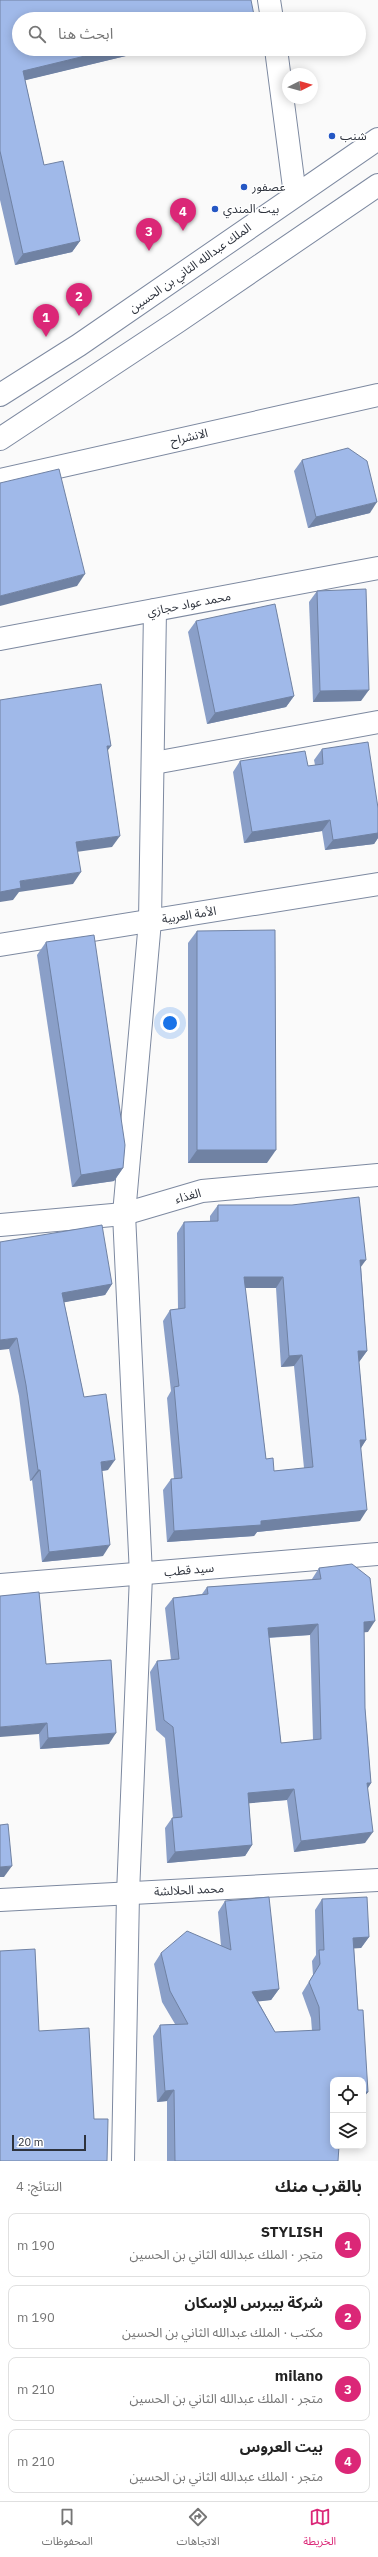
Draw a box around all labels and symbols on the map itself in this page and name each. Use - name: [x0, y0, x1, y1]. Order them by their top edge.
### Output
- north arrow: [282, 68, 318, 104]
- place label: شنب: [340, 128, 367, 143]
- marker: شنب: [327, 131, 337, 141]
- place label: عصفور: [251, 179, 285, 194]
- marker: عصفور: [239, 182, 249, 192]
- pin: 4: [170, 198, 196, 231]
- place label: بيت المندي: [223, 201, 279, 219]
- marker: بيت المندي: [210, 204, 220, 214]
- pin: 3: [136, 218, 162, 251]
- street label: الملك عبدالله الثاني بن الحسين: [126, 220, 255, 318]
- pin: 2: [66, 283, 92, 316]
- pin: 1: [33, 304, 59, 337]
- street label: الانشراح: [169, 425, 210, 450]
- street label: محمد عواد حجازي: [146, 588, 233, 622]
- street label: الأمة العربية: [161, 903, 217, 926]
- your location: [160, 1013, 180, 1033]
- street label: الغذاء: [173, 1185, 203, 1206]
- street label: سيد قطب: [163, 1560, 215, 1579]
- street label: محمد الحلالشة: [154, 1880, 224, 1899]
- scale bar: [12, 2133, 86, 2152]

